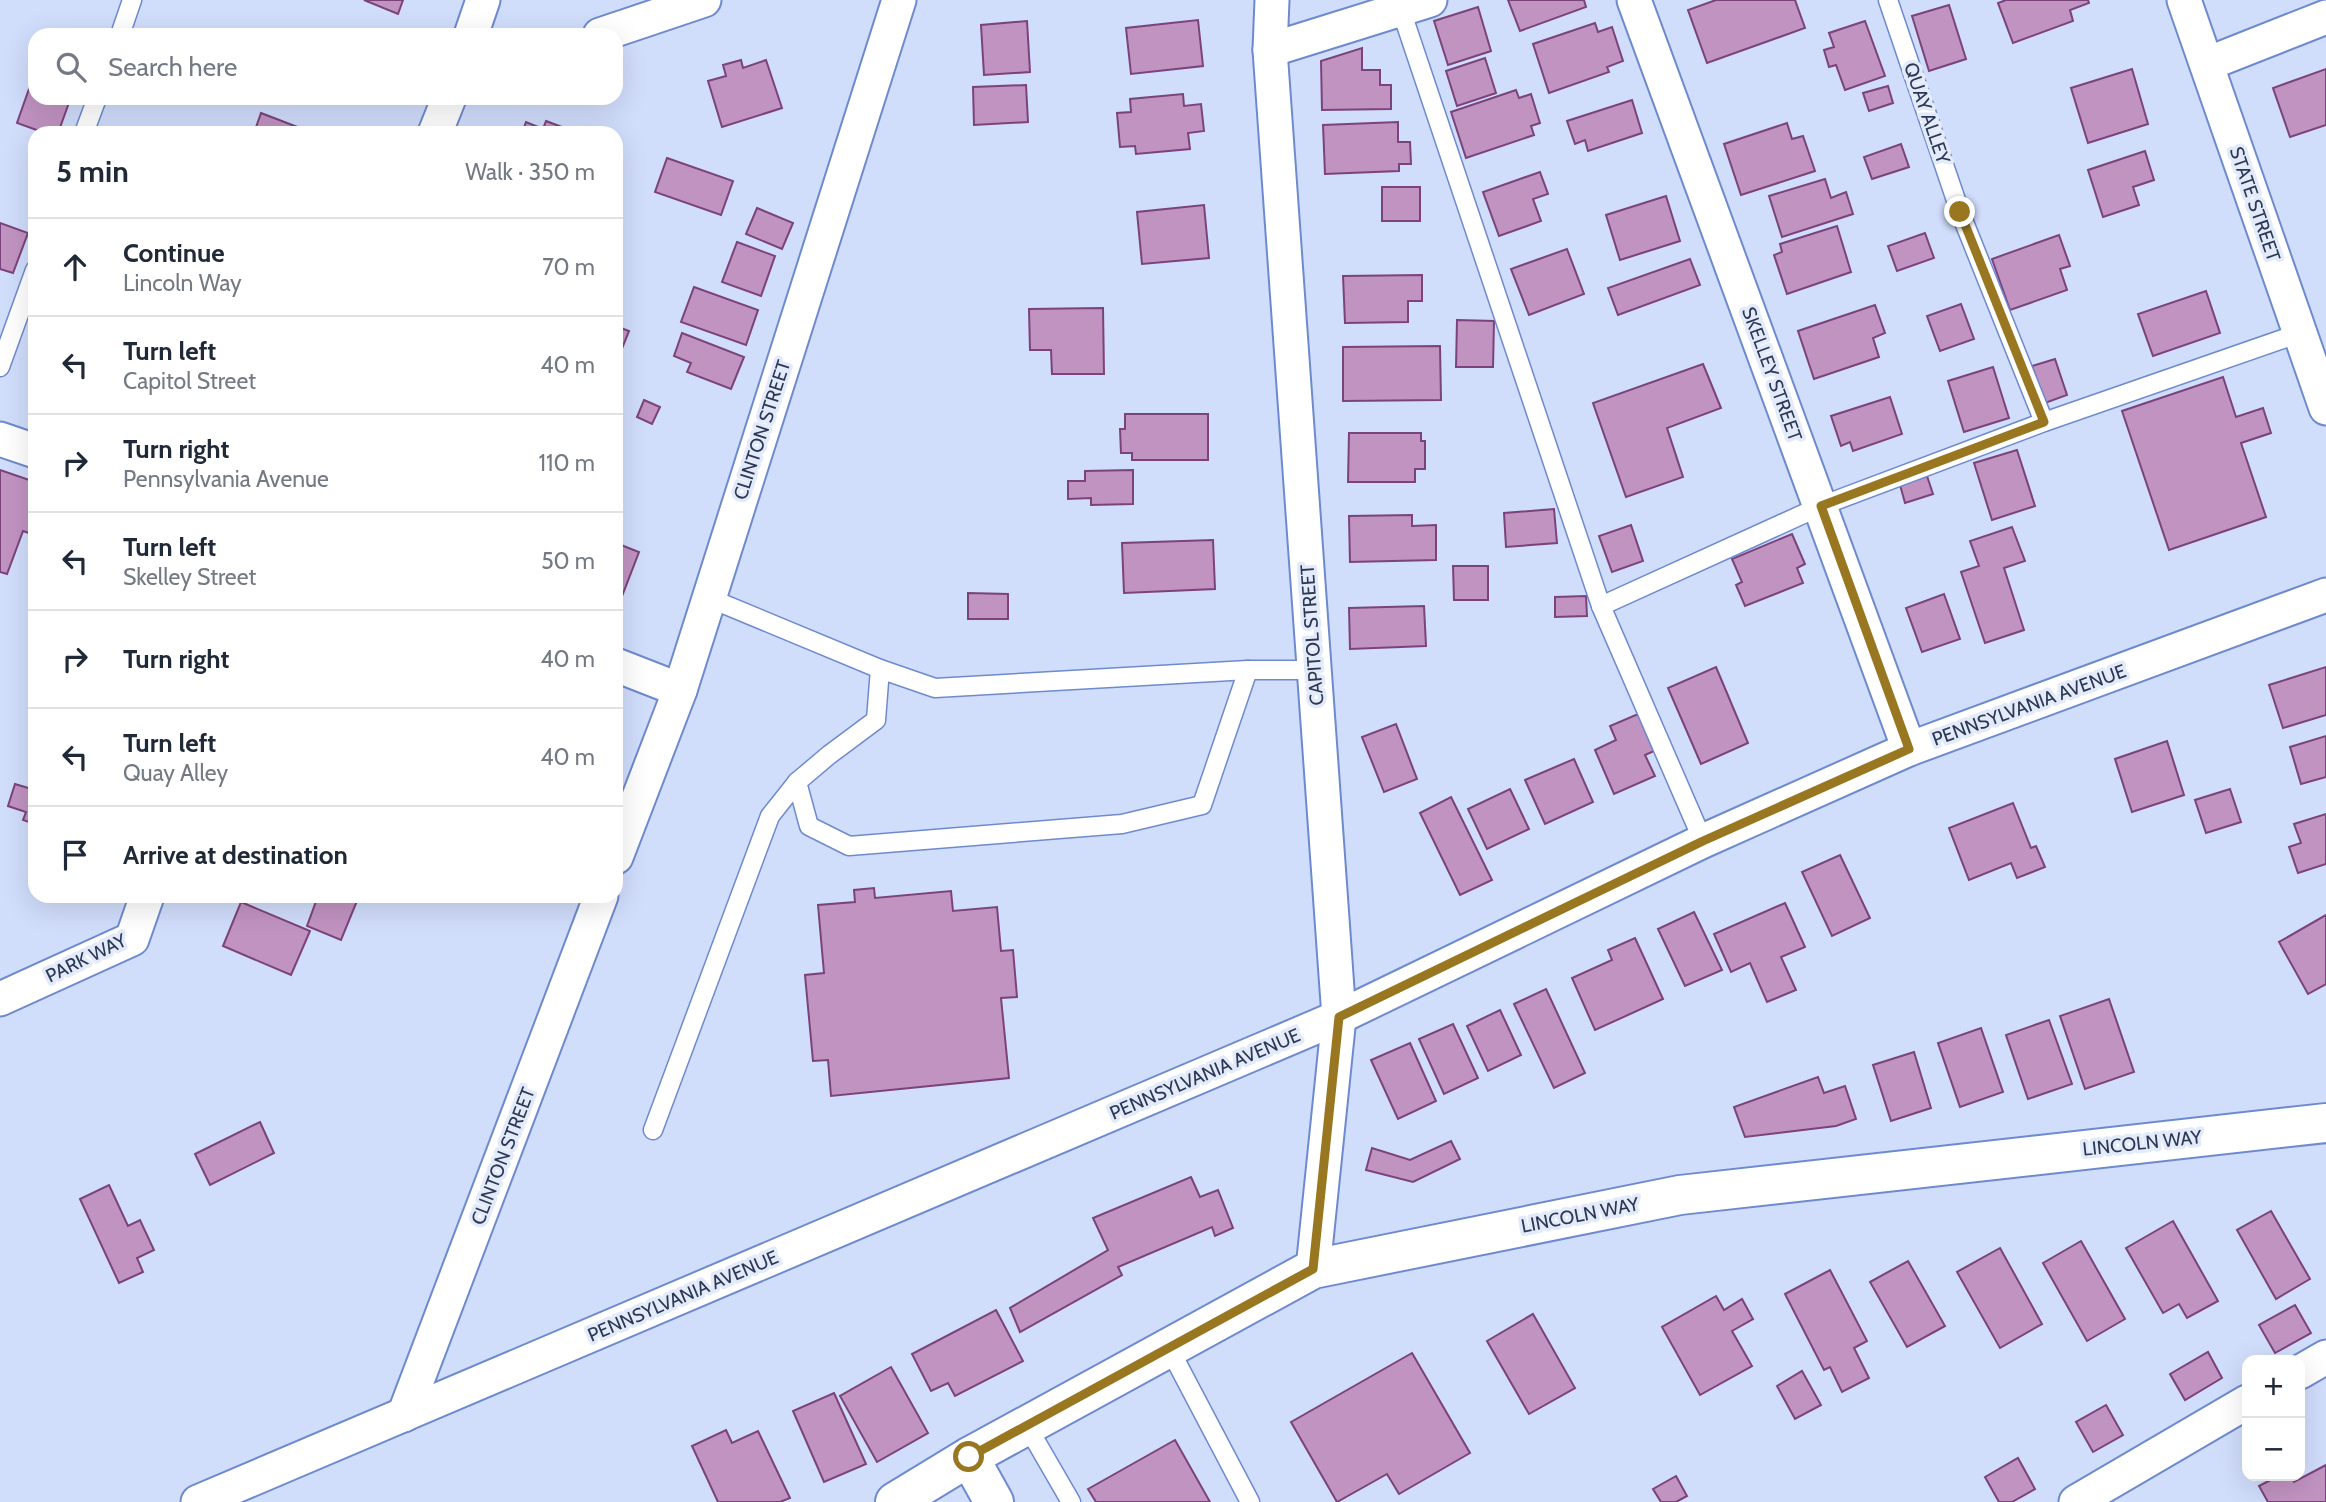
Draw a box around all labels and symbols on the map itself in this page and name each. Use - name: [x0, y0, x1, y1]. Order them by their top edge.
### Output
- street label: QUAY ALLEY: [1899, 59, 1955, 167]
- street label: STATE STREET: [2225, 144, 2285, 264]
- route end: [1944, 196, 1975, 227]
- street label: SKELLEY STREET: [1737, 304, 1807, 444]
- street label: CLINTON STREET: [729, 357, 795, 503]
- street label: CAPITOL STREET: [1296, 564, 1328, 706]
- street label: PENNSYLVANIA AVENUE: [1929, 659, 2129, 751]
- street label: PARK WAY: [42, 929, 130, 987]
- street label: PENNSYLVANIA AVENUE: [1106, 1023, 1304, 1125]
- street label: CLINTON STREET: [466, 1084, 540, 1228]
- street label: LINCOLN WAY: [2081, 1125, 2203, 1161]
- street label: LINCOLN WAY: [1519, 1192, 1641, 1238]
- street label: PENNSYLVANIA AVENUE: [584, 1245, 782, 1347]
- route start: [953, 1441, 984, 1472]

